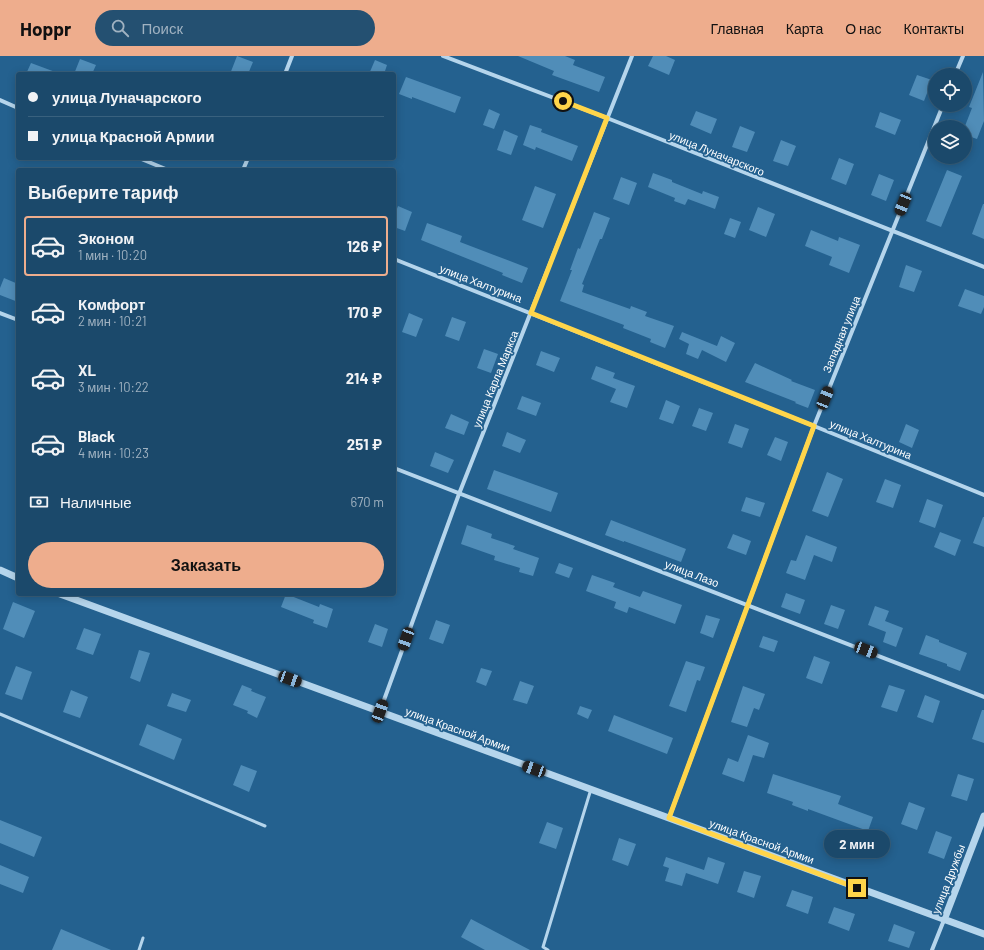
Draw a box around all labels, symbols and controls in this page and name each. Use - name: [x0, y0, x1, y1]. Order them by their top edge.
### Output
- search box: [95, 10, 375, 46]
- text: Hoppr: [20, 17, 71, 40]
- icon: search: [109, 17, 131, 39]
- text: Поиск: [141, 19, 183, 37]
- text: Главная: [711, 20, 764, 37]
- text: Карта: [786, 20, 823, 37]
- text: О нас: [845, 20, 882, 37]
- text: Контакты: [904, 20, 964, 37]
- map controls: [928, 68, 972, 164]
- button: locate: [928, 68, 972, 112]
- text: улица Луначарского: [52, 88, 202, 106]
- route start: [554, 92, 572, 110]
- button: layers: [928, 120, 972, 164]
- text: улица Красной Армии: [52, 127, 214, 145]
- street label: улица Луначарского: [667, 128, 767, 178]
- text: Выберите тариф: [28, 181, 179, 203]
- car: [893, 191, 913, 217]
- icon: car: [30, 228, 66, 264]
- text: Эконом: [78, 229, 134, 247]
- text: 126 ₽: [347, 237, 382, 255]
- text: 1 мин · 10:20: [78, 247, 147, 263]
- street label: улица Халтурина: [438, 261, 525, 305]
- street label: Западная улица: [820, 293, 863, 374]
- icon: car: [30, 294, 66, 330]
- text: Комфорт: [78, 295, 145, 313]
- text: 170 ₽: [347, 303, 382, 321]
- text: 2 мин · 10:21: [78, 313, 147, 329]
- street label: улица Карла Маркса: [470, 328, 521, 429]
- icon: car: [30, 360, 66, 396]
- text: XL: [78, 361, 96, 379]
- text: 214 ₽: [346, 369, 382, 387]
- text: 3 мин · 10:22: [78, 379, 149, 395]
- car: [815, 385, 835, 411]
- street label: улица Халтурина: [828, 417, 915, 462]
- icon: car: [30, 426, 66, 462]
- text: Black: [78, 427, 115, 445]
- text: 251 ₽: [347, 435, 382, 453]
- text: 4 мин · 10:23: [78, 445, 149, 461]
- icon: cash: [28, 491, 50, 513]
- text: Наличные: [60, 493, 132, 511]
- text: 670 m: [350, 494, 384, 510]
- button: Заказать: [28, 542, 384, 588]
- street label: улица Лазо: [663, 557, 721, 589]
- car: [396, 626, 416, 652]
- car: [853, 640, 879, 660]
- car: [277, 669, 303, 689]
- car: [370, 698, 390, 724]
- street label: улица Красной Армии: [404, 704, 512, 754]
- car: [521, 759, 547, 779]
- street label: улица Красной Армии: [708, 816, 816, 866]
- callout: 2 мин: [824, 830, 890, 858]
- text: 2 мин: [839, 836, 875, 852]
- street label: улица Дружбы: [929, 842, 967, 915]
- route end: [848, 879, 866, 897]

